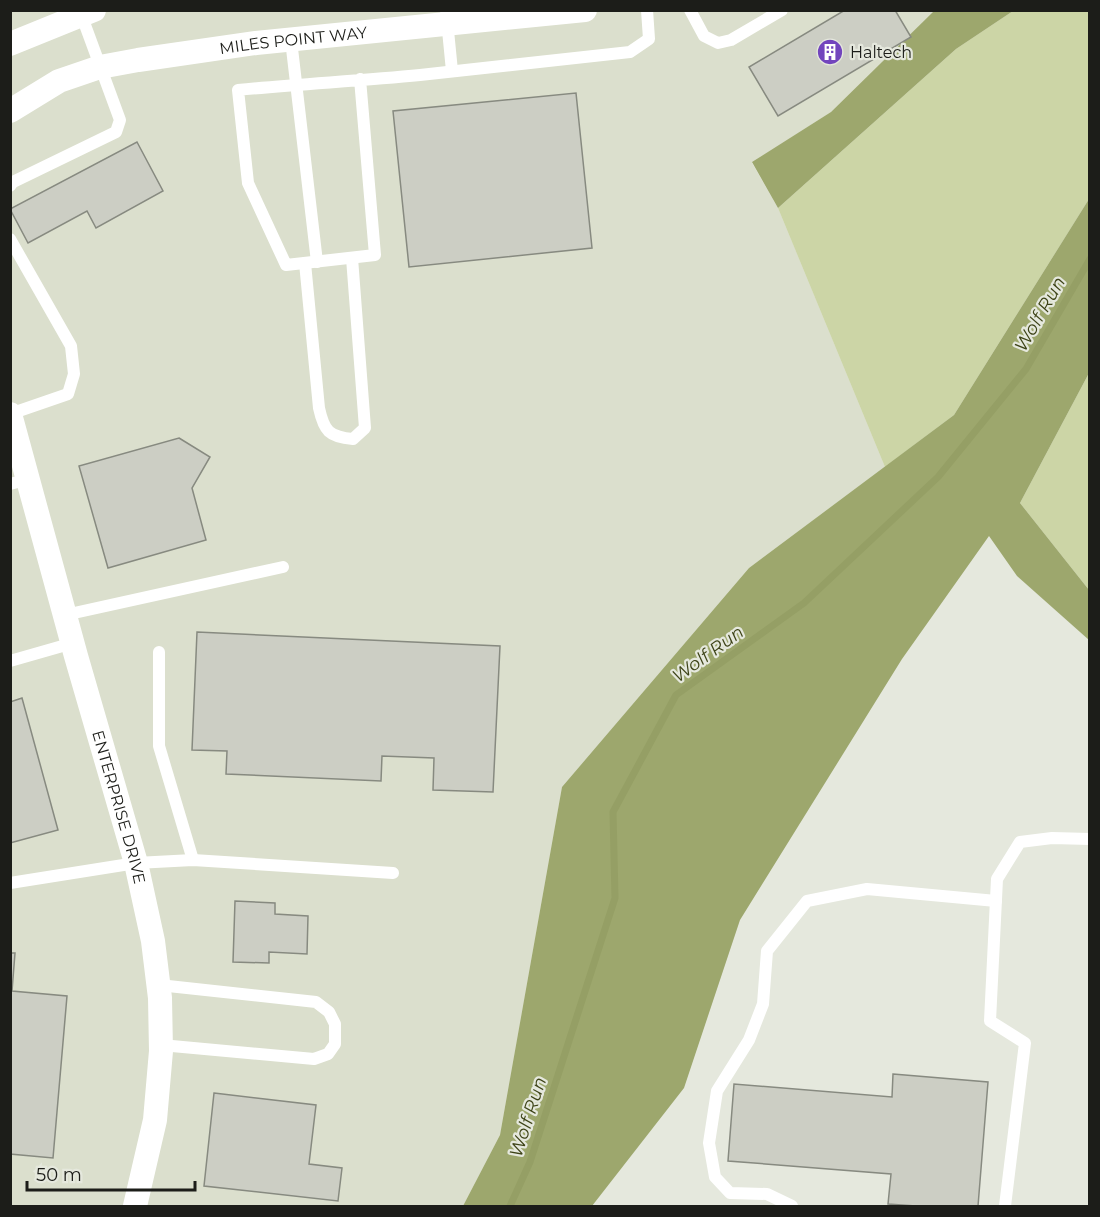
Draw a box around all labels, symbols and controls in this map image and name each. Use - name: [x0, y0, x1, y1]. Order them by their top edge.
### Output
- street label: MILES POINT WAY: [218, 23, 369, 58]
- building icon: Haltech: [815, 37, 845, 67]
- place label: Haltech: [850, 43, 912, 62]
- water label: Wolf Run: [1010, 273, 1070, 355]
- water label: Wolf Run: [668, 621, 748, 687]
- street label: ENTERPRISE DRIVE: [88, 728, 149, 886]
- water label: Wolf Run: [505, 1074, 551, 1160]
- scale bar: [27, 1154, 195, 1192]
- text: 50 m: [36, 1164, 82, 1186]

